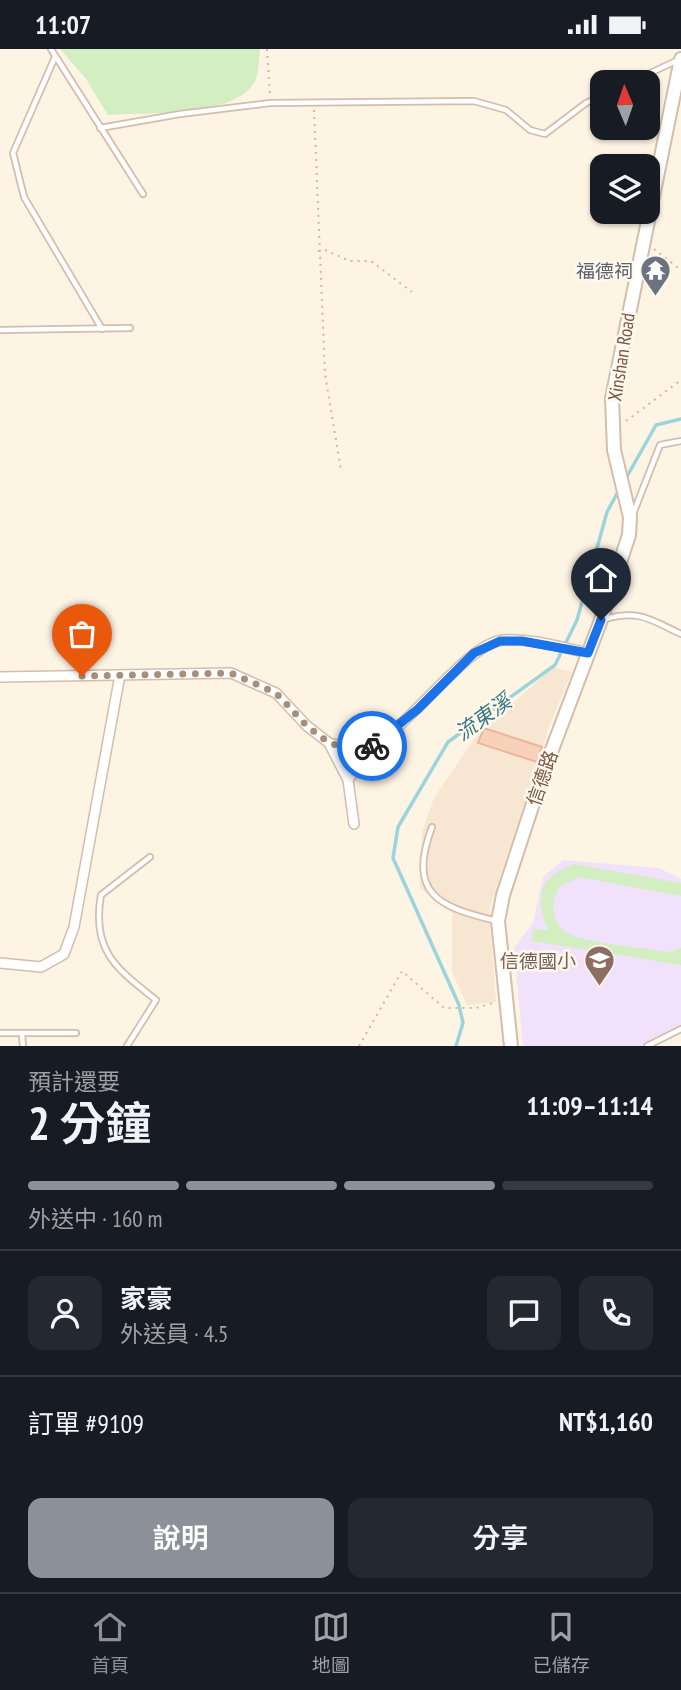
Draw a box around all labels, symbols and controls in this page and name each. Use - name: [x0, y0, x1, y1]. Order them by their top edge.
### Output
- text: 11:07: [35, 8, 91, 41]
- north arrow: [590, 70, 660, 140]
- map controls: [590, 70, 660, 224]
- button: layers: [590, 154, 660, 224]
- temple icon: 福德祠: [639, 254, 673, 298]
- place label: 福德祠: [576, 259, 633, 283]
- street label: Xinshan Road: [602, 311, 640, 403]
- pin: [571, 548, 631, 620]
- icon: home: [582, 559, 620, 597]
- pin: [52, 604, 112, 676]
- icon: bag: [63, 615, 101, 653]
- water label: 流東溪: [450, 686, 519, 746]
- courier: [337, 711, 407, 781]
- icon: bike: [353, 727, 391, 765]
- street label: 信德路: [521, 747, 563, 809]
- school or university icon: 信德國小: [582, 944, 616, 988]
- place label: 信德國小: [500, 949, 576, 973]
- text: 預計還要: [28, 1067, 120, 1096]
- text: 11:09–11:14: [526, 1089, 653, 1122]
- text: 2 分鐘: [28, 1093, 151, 1153]
- text: 外送中 · 160 m: [28, 1204, 163, 1233]
- button: person: [28, 1276, 102, 1350]
- button: chat: [487, 1276, 561, 1350]
- button: phone: [579, 1276, 653, 1350]
- text: 家豪: [120, 1282, 172, 1315]
- text: 外送員 · 4.5: [120, 1319, 228, 1348]
- text: NT$1,160: [559, 1405, 653, 1438]
- text: 訂單 #9109: [28, 1407, 144, 1440]
- button: 說明: [28, 1498, 334, 1578]
- button: 分享: [348, 1498, 653, 1578]
- tab: 首頁: [91, 1608, 129, 1677]
- tab: 地圖: [312, 1608, 350, 1677]
- tab: 已儲存: [533, 1608, 590, 1677]

